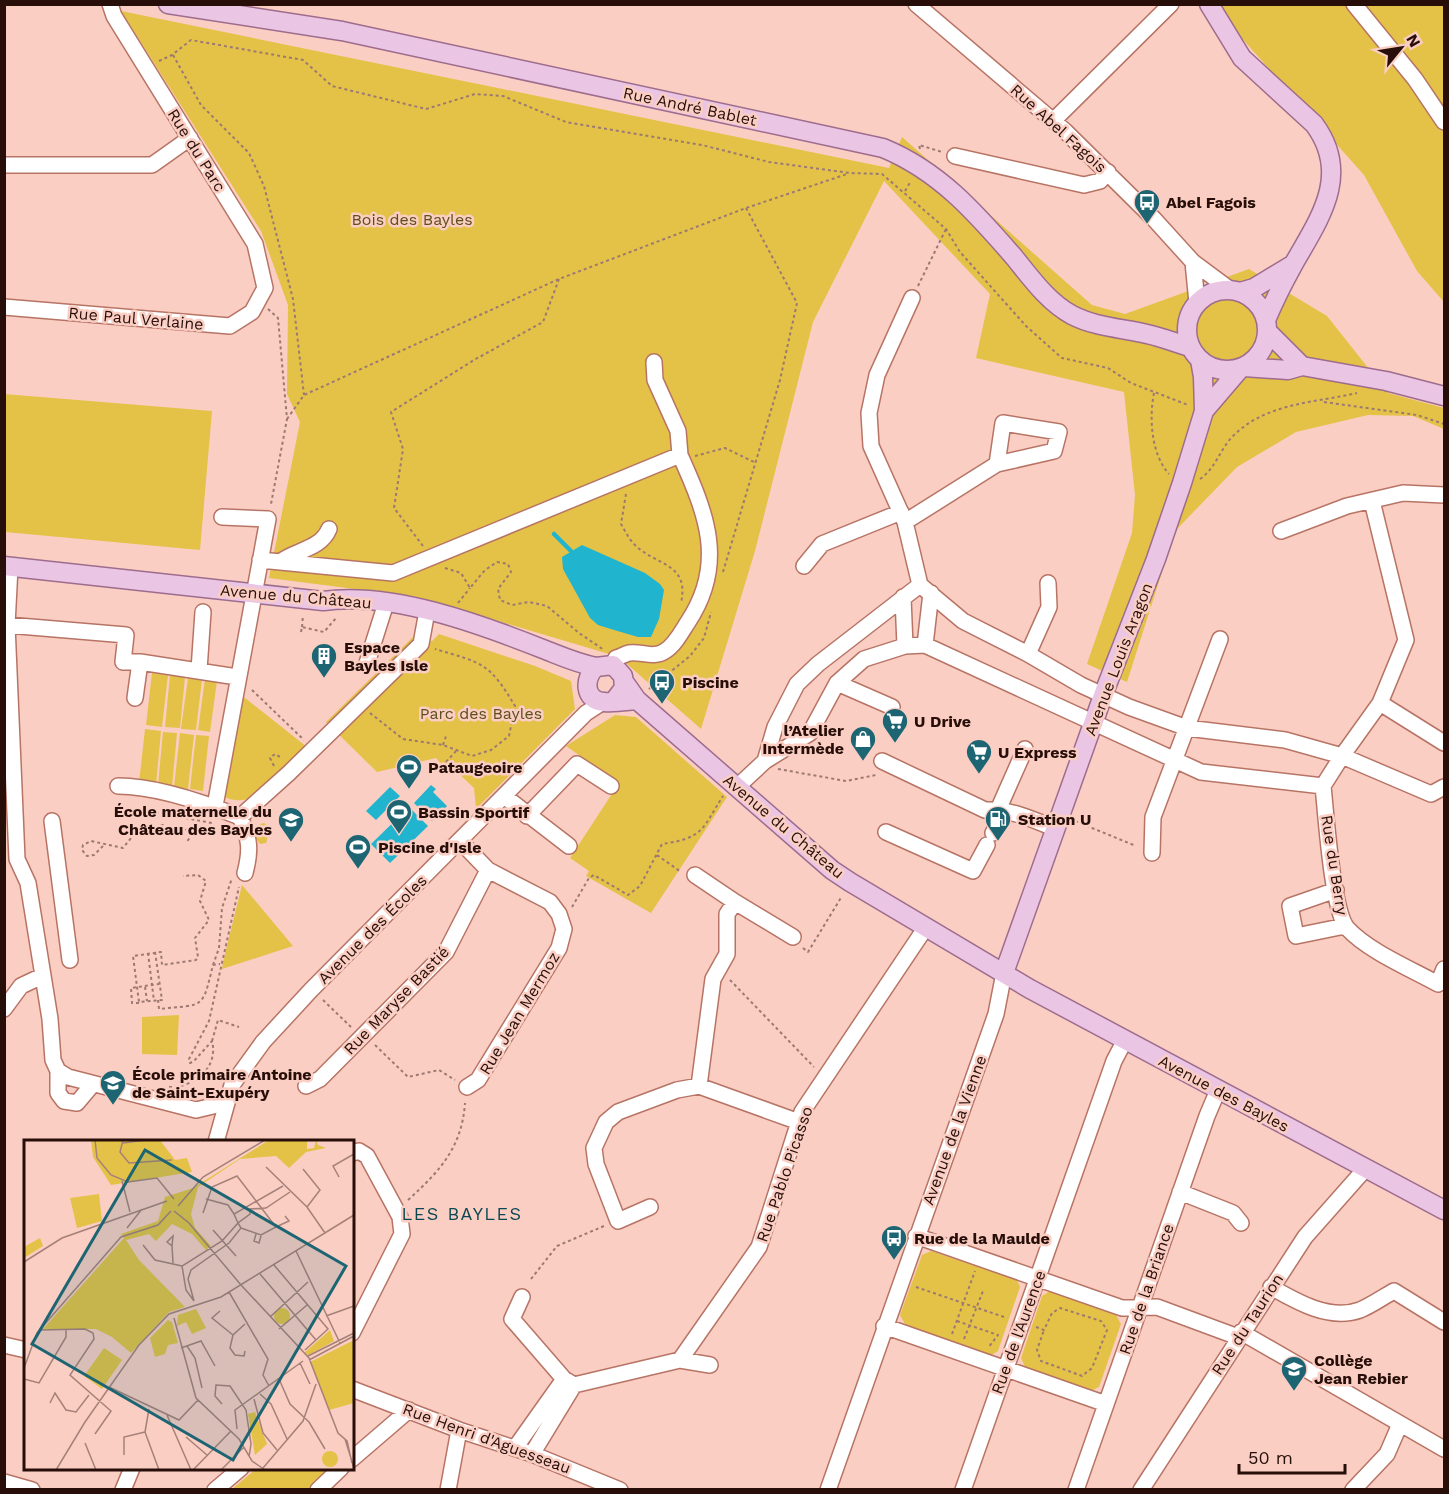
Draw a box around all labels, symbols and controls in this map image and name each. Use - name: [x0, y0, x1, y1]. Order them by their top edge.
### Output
- north arrow: [1371, 18, 1431, 78]
- text: N: [1402, 31, 1425, 51]
- street label: Rue Abel Fagois: [1007, 80, 1111, 177]
- street label: Rue André Bablet: [621, 83, 759, 130]
- street label: Rue du Parc: [163, 105, 230, 195]
- bus stop icon: Abel Fagois: [1132, 187, 1162, 225]
- place label: Abel Fagois: [1166, 193, 1256, 212]
- park label: Bois des Bayles: [351, 210, 473, 229]
- street label: Rue Paul Verlaine: [68, 303, 204, 334]
- street label: Avenue du Château: [219, 580, 372, 613]
- street label: Avenue Louis Aragon: [1081, 580, 1156, 738]
- place label: Espace Bayles Isle: [344, 638, 428, 675]
- building icon: Espace Bayles Isle: [309, 641, 339, 679]
- bus stop icon: Piscine: [647, 667, 677, 705]
- place label: Piscine: [682, 673, 739, 692]
- park label: Parc des Bayles: [420, 704, 542, 723]
- supermarket icon: U Drive: [880, 706, 910, 744]
- place label: U Drive: [914, 712, 971, 731]
- place label: l’Atelier Intermède: [762, 721, 844, 758]
- shop icon: l’Atelier Intermède: [848, 724, 878, 762]
- supermarket icon: U Express: [964, 737, 994, 775]
- place label: U Express: [998, 743, 1077, 762]
- sports icon: Pataugeoire: [394, 752, 424, 790]
- place label: Pataugeoire: [428, 758, 522, 777]
- street label: Avenue du Château: [719, 770, 848, 882]
- sports icon: Bassin Sportif: [384, 797, 414, 835]
- place label: École maternelle du Château des Bayles: [114, 802, 272, 839]
- place label: Bassin Sportif: [418, 803, 530, 822]
- fuel station icon: Station U: [983, 804, 1013, 842]
- school or university icon: École maternelle du Château des Bayles: [276, 805, 306, 843]
- place label: Station U: [1018, 810, 1091, 829]
- street label: Rue du Berry: [1317, 814, 1352, 917]
- sports icon: Piscine d'Isle: [343, 832, 373, 870]
- place label: Piscine d'Isle: [378, 838, 481, 857]
- street label: Avenue des Écoles: [314, 871, 431, 988]
- street label: Rue Maryse Bastié: [340, 942, 453, 1059]
- street label: Rue Jean Mermoz: [475, 948, 564, 1078]
- street label: Avenue des Bayles: [1155, 1051, 1292, 1136]
- street label: Avenue de la Vienne: [918, 1053, 990, 1208]
- place label: École primaire Antoine de Saint-Exupéry: [132, 1065, 312, 1102]
- school or university icon: École primaire Antoine de Saint-Exupéry: [98, 1068, 128, 1106]
- street label: Rue Pablo Picasso: [752, 1104, 817, 1245]
- inset map: [24, 1140, 354, 1470]
- district label: LES BAYLES: [402, 1203, 522, 1224]
- street label: Rue de la Briance: [1115, 1221, 1178, 1357]
- bus stop icon: Rue de la Maulde: [879, 1223, 909, 1261]
- place label: Rue de la Maulde: [914, 1229, 1050, 1248]
- street label: Rue de l'Aurence: [987, 1268, 1050, 1397]
- street label: Rue du Taurion: [1208, 1270, 1287, 1379]
- place label: Collège Jean Rebier: [1314, 1351, 1408, 1388]
- school or university icon: Collège Jean Rebier: [1279, 1354, 1309, 1392]
- street label: Rue Henri d'Aguesseau: [400, 1399, 573, 1478]
- scale bar: [1239, 1437, 1346, 1475]
- text: 50 m: [1248, 1447, 1293, 1468]

